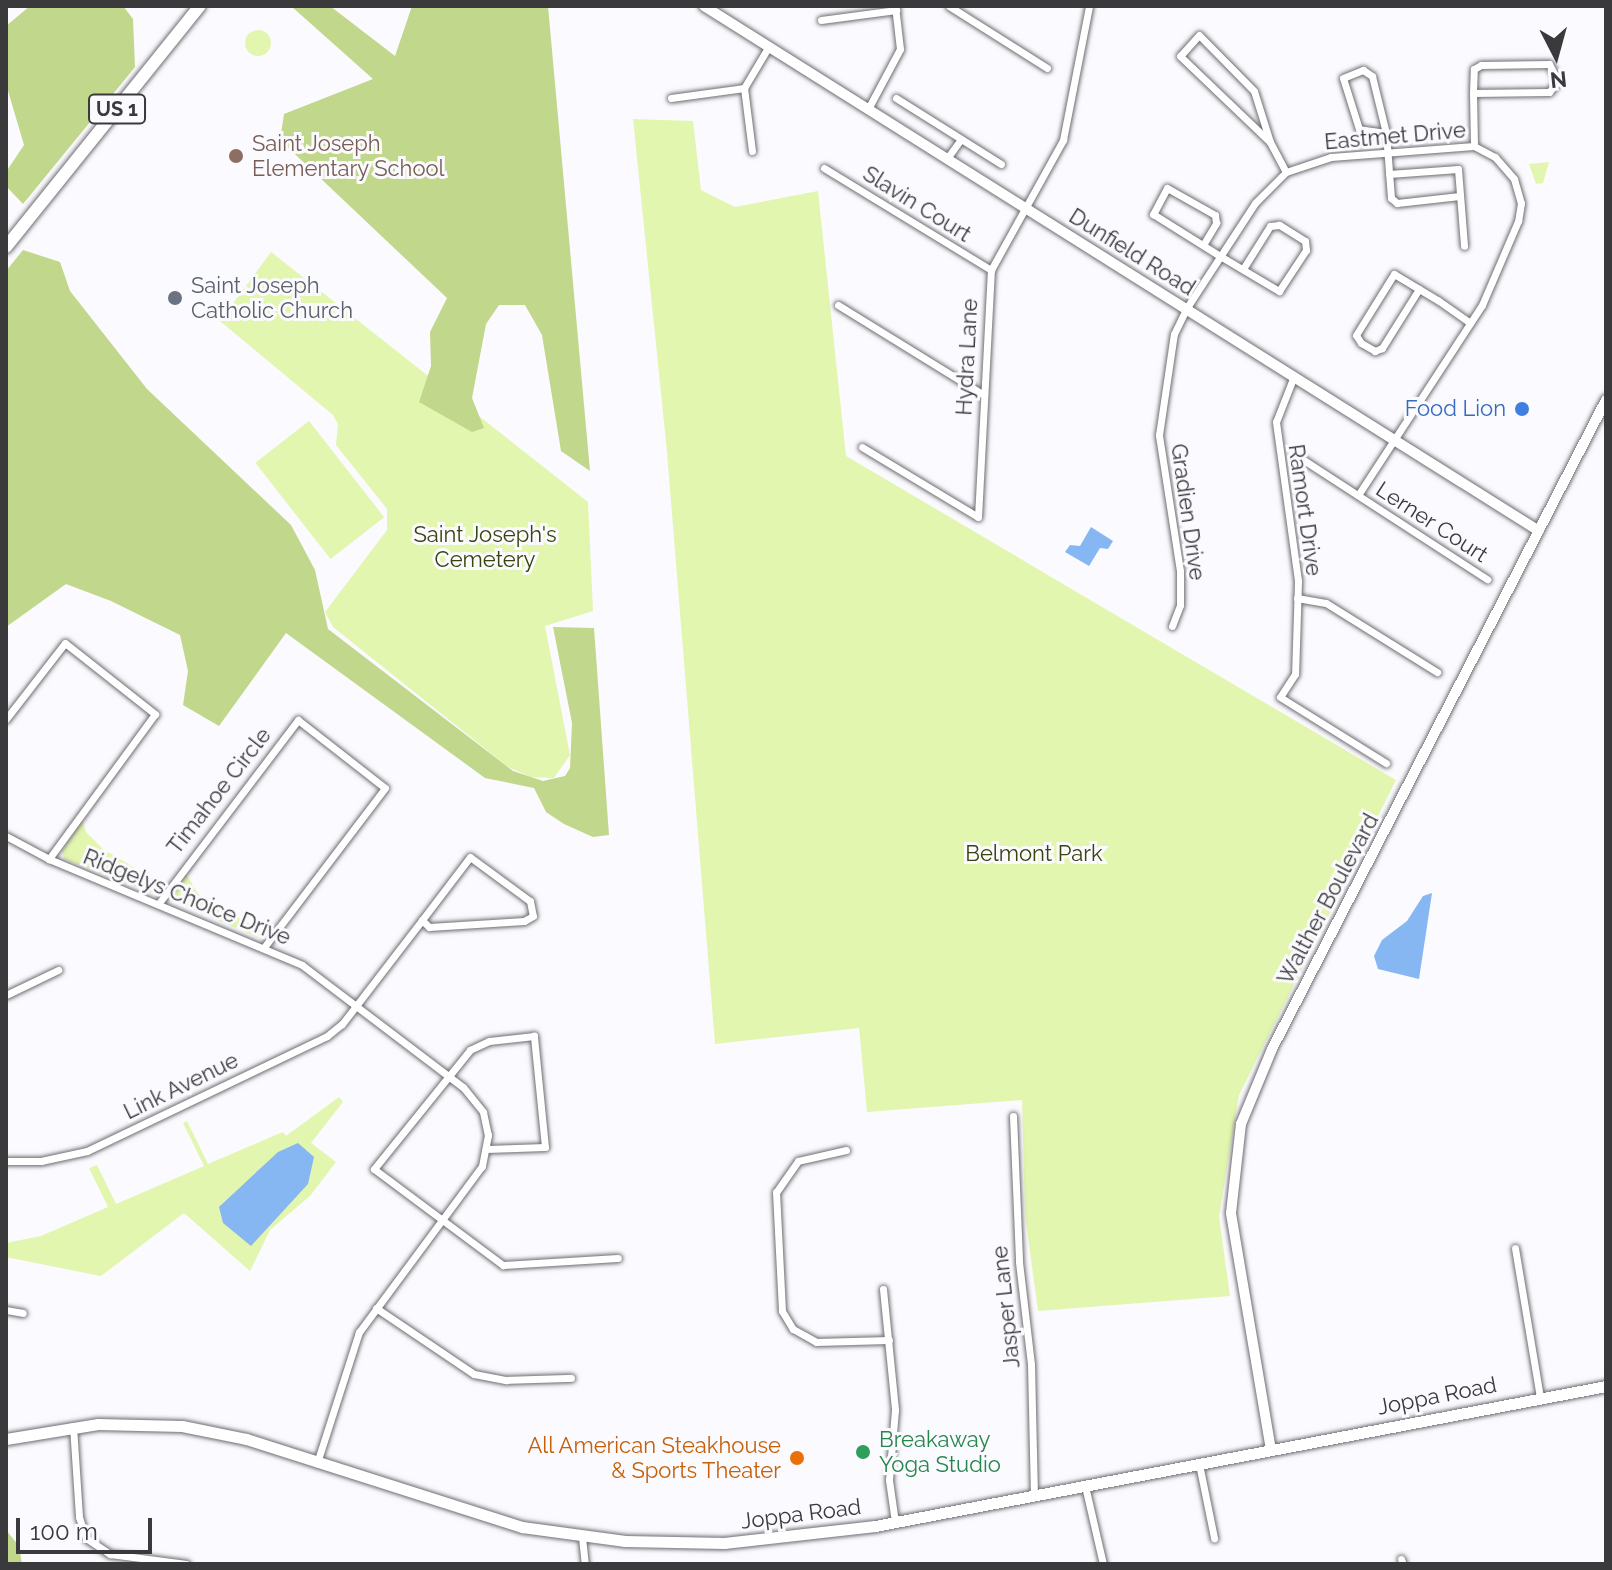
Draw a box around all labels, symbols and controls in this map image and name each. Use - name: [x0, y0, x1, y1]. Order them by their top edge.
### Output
- north arrow: [1516, 16, 1596, 96]
- text: N: [1549, 66, 1568, 94]
- road number: US 1: [87, 93, 147, 125]
- street label: Eastmet Drive: [1323, 117, 1467, 155]
- place label: Saint Joseph Elementary School: [252, 130, 445, 182]
- marker: Saint Joseph Elementary School: [227, 147, 245, 165]
- street label: Slavin Court: [858, 160, 976, 248]
- street label: Dunfield Road: [1064, 203, 1200, 301]
- place label: Saint Joseph Catholic Church: [191, 272, 353, 324]
- marker: Saint Joseph Catholic Church: [166, 289, 184, 307]
- street label: Hydra Lane: [951, 298, 983, 416]
- place label: Food Lion: [1405, 396, 1506, 422]
- marker: Food Lion: [1513, 400, 1531, 418]
- street label: Gradien Drive: [1165, 442, 1211, 582]
- street label: Ramort Drive: [1283, 442, 1327, 578]
- street label: Lerner Court: [1371, 476, 1493, 568]
- park label: Saint Joseph's Cemetery: [413, 521, 557, 572]
- street label: Timahoe Circle: [161, 723, 277, 859]
- street label: Walther Boulevard: [1272, 809, 1384, 989]
- park label: Belmont Park: [965, 841, 1103, 867]
- street label: Ridgelys Choice Drive: [79, 843, 295, 951]
- street label: Link Avenue: [119, 1047, 243, 1125]
- street label: Jasper Lane: [986, 1244, 1026, 1370]
- street label: Joppa Road: [1375, 1371, 1499, 1421]
- place label: Breakaway Yoga Studio: [879, 1426, 1001, 1478]
- place label: All American Steakhouse & Sports Theater: [526, 1432, 781, 1484]
- marker: Breakaway Yoga Studio: [854, 1443, 872, 1461]
- marker: All American Steakhouse & Sports Theater: [788, 1449, 806, 1467]
- street label: Joppa Road: [739, 1494, 863, 1534]
- scale bar: [20, 1502, 156, 1552]
- text: 100 m: [30, 1517, 98, 1546]

